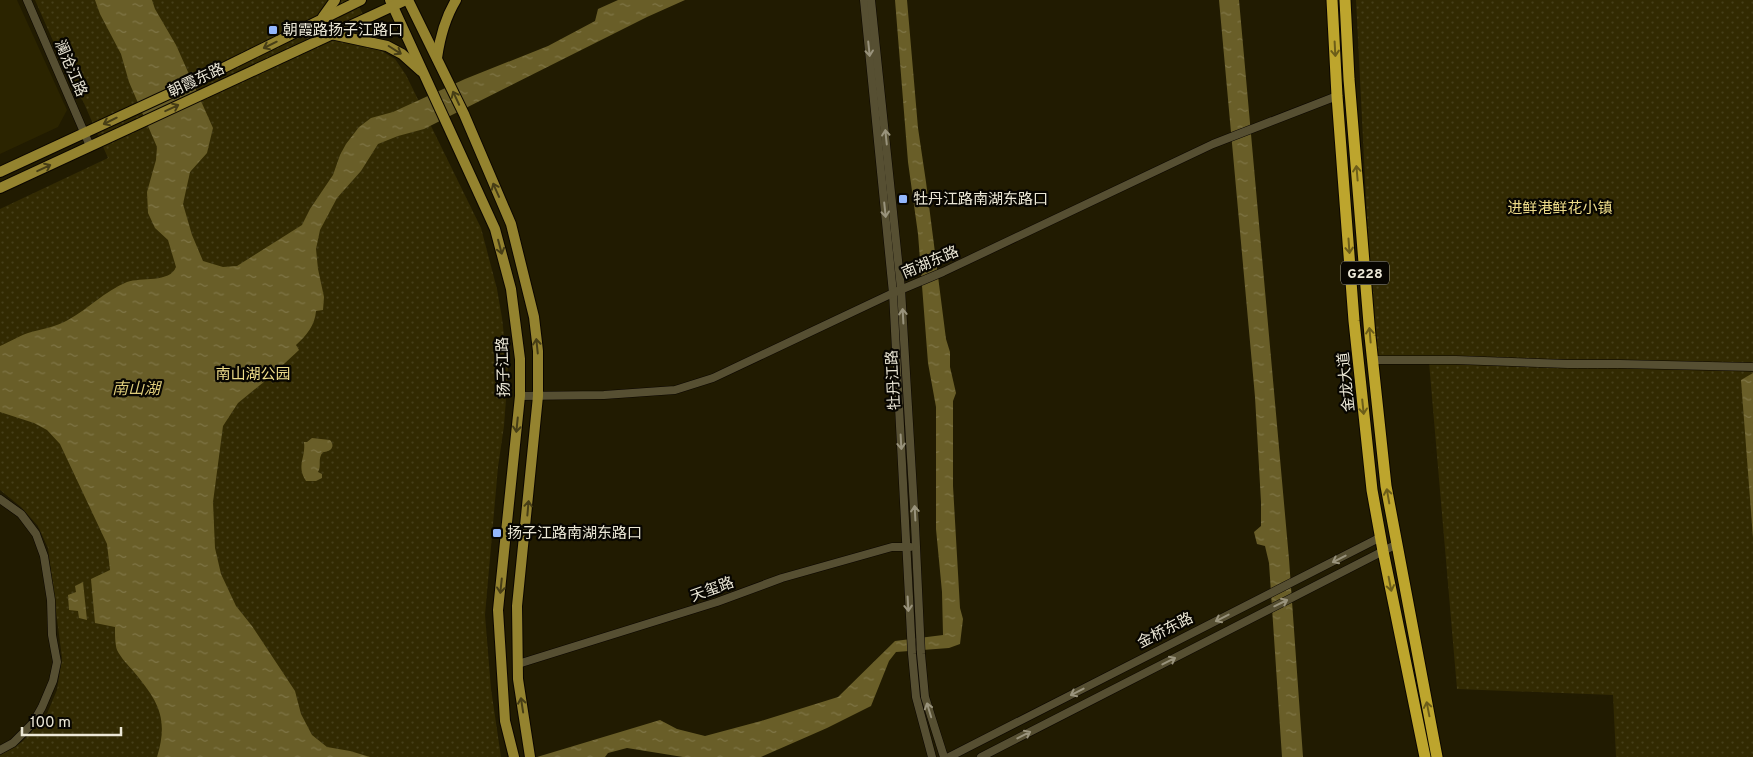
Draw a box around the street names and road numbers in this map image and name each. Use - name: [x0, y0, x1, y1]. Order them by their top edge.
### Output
- street label: 澜沧江路: [49, 37, 90, 100]
- street label: 朝霞东路: [165, 60, 228, 103]
- street label: 南湖东路: [899, 243, 962, 284]
- road number: G228: [1341, 262, 1389, 284]
- street label: 扬子江路: [494, 337, 515, 397]
- street label: 牡丹江路: [883, 349, 906, 410]
- street label: 金龙大道: [1334, 351, 1360, 413]
- street label: 天玺路: [688, 574, 737, 607]
- street label: 金桥东路: [1135, 609, 1197, 653]

